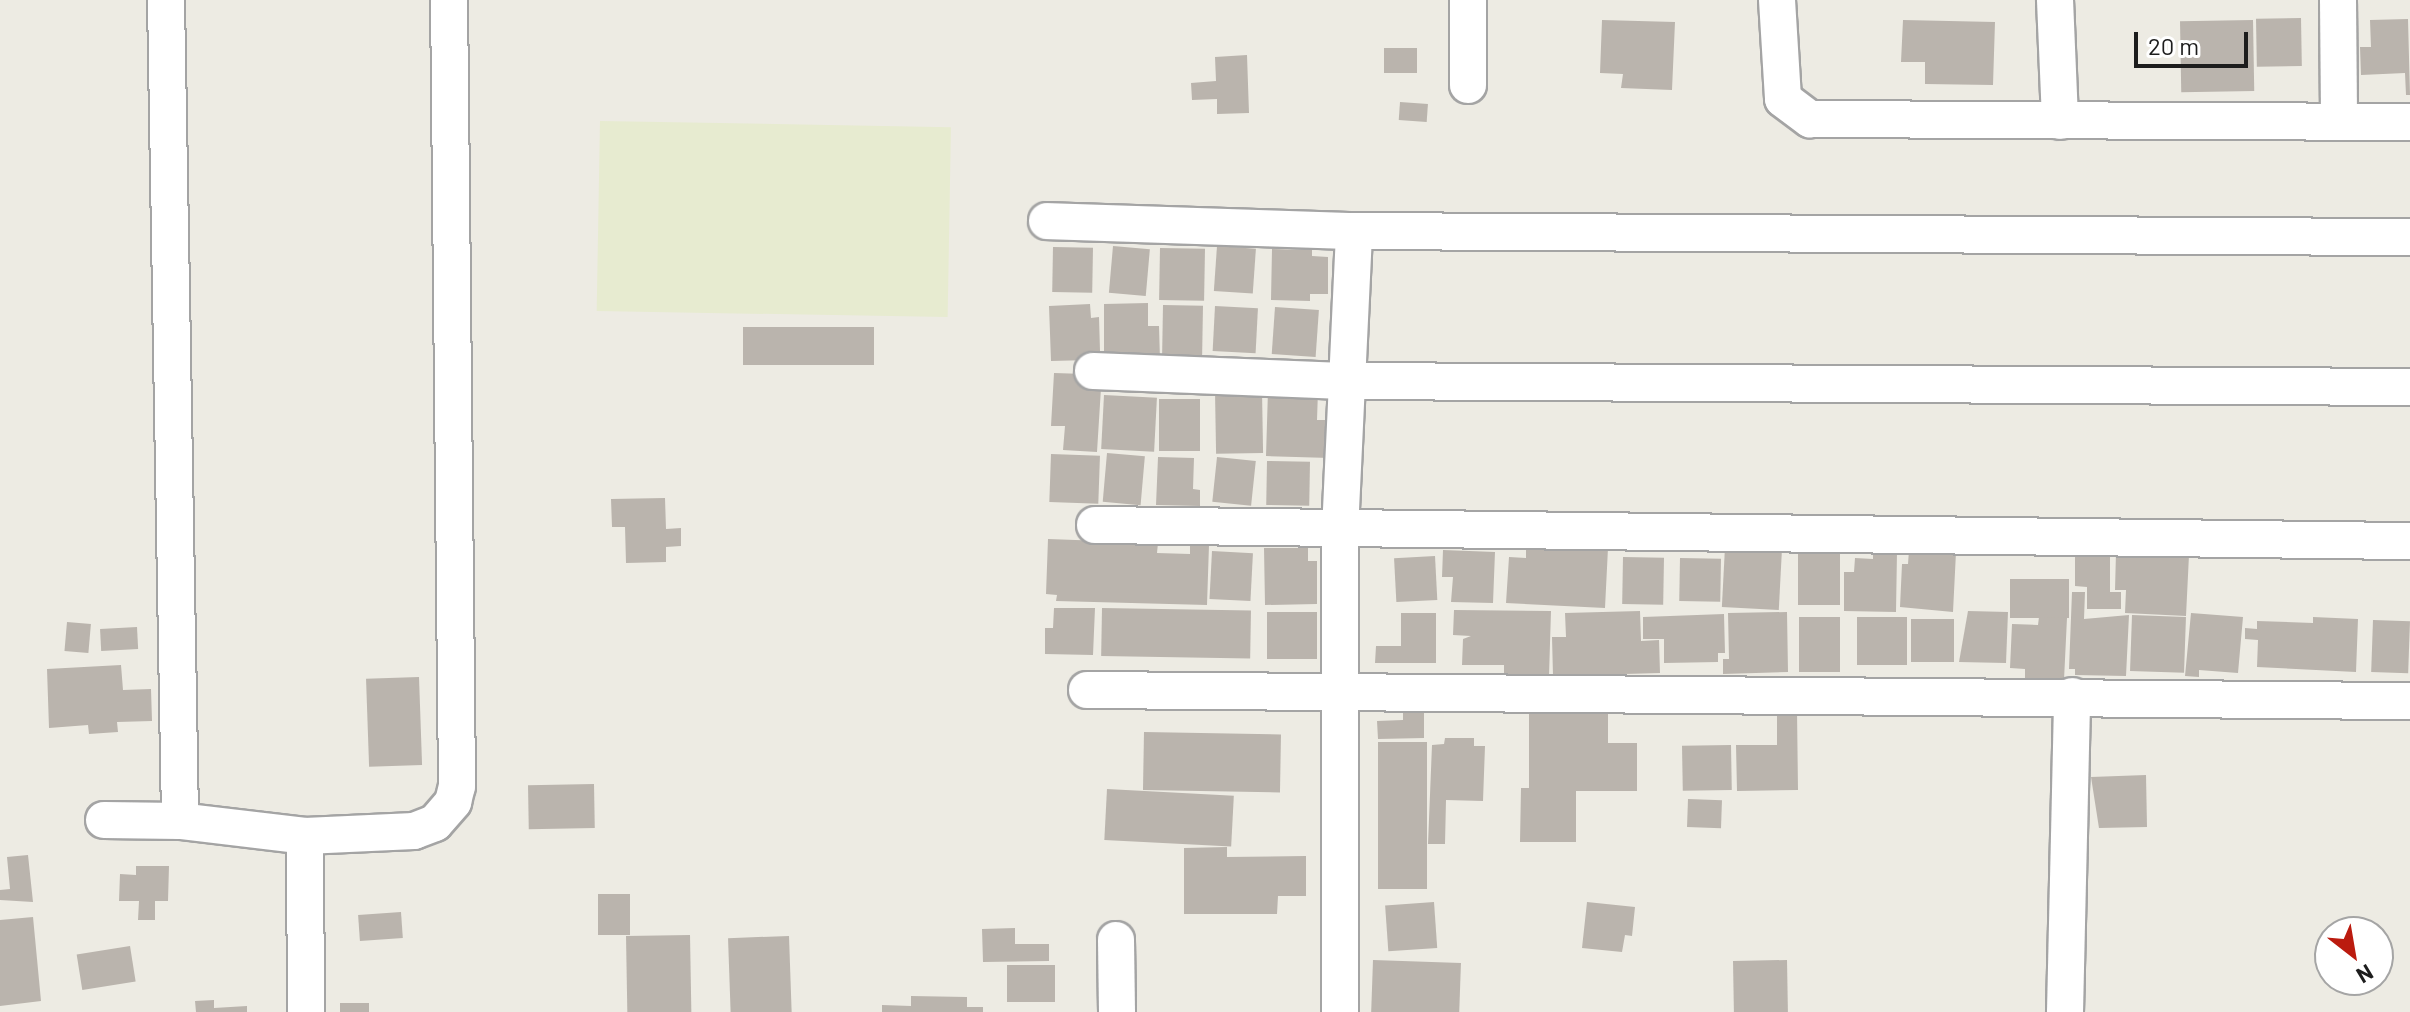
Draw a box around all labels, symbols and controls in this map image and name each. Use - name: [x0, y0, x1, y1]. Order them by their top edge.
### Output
- scale bar: [2138, 16, 2252, 66]
- text: 20 m: [2148, 31, 2199, 60]
- north arrow: [2314, 916, 2394, 996]
- text: N: [2352, 960, 2378, 990]

